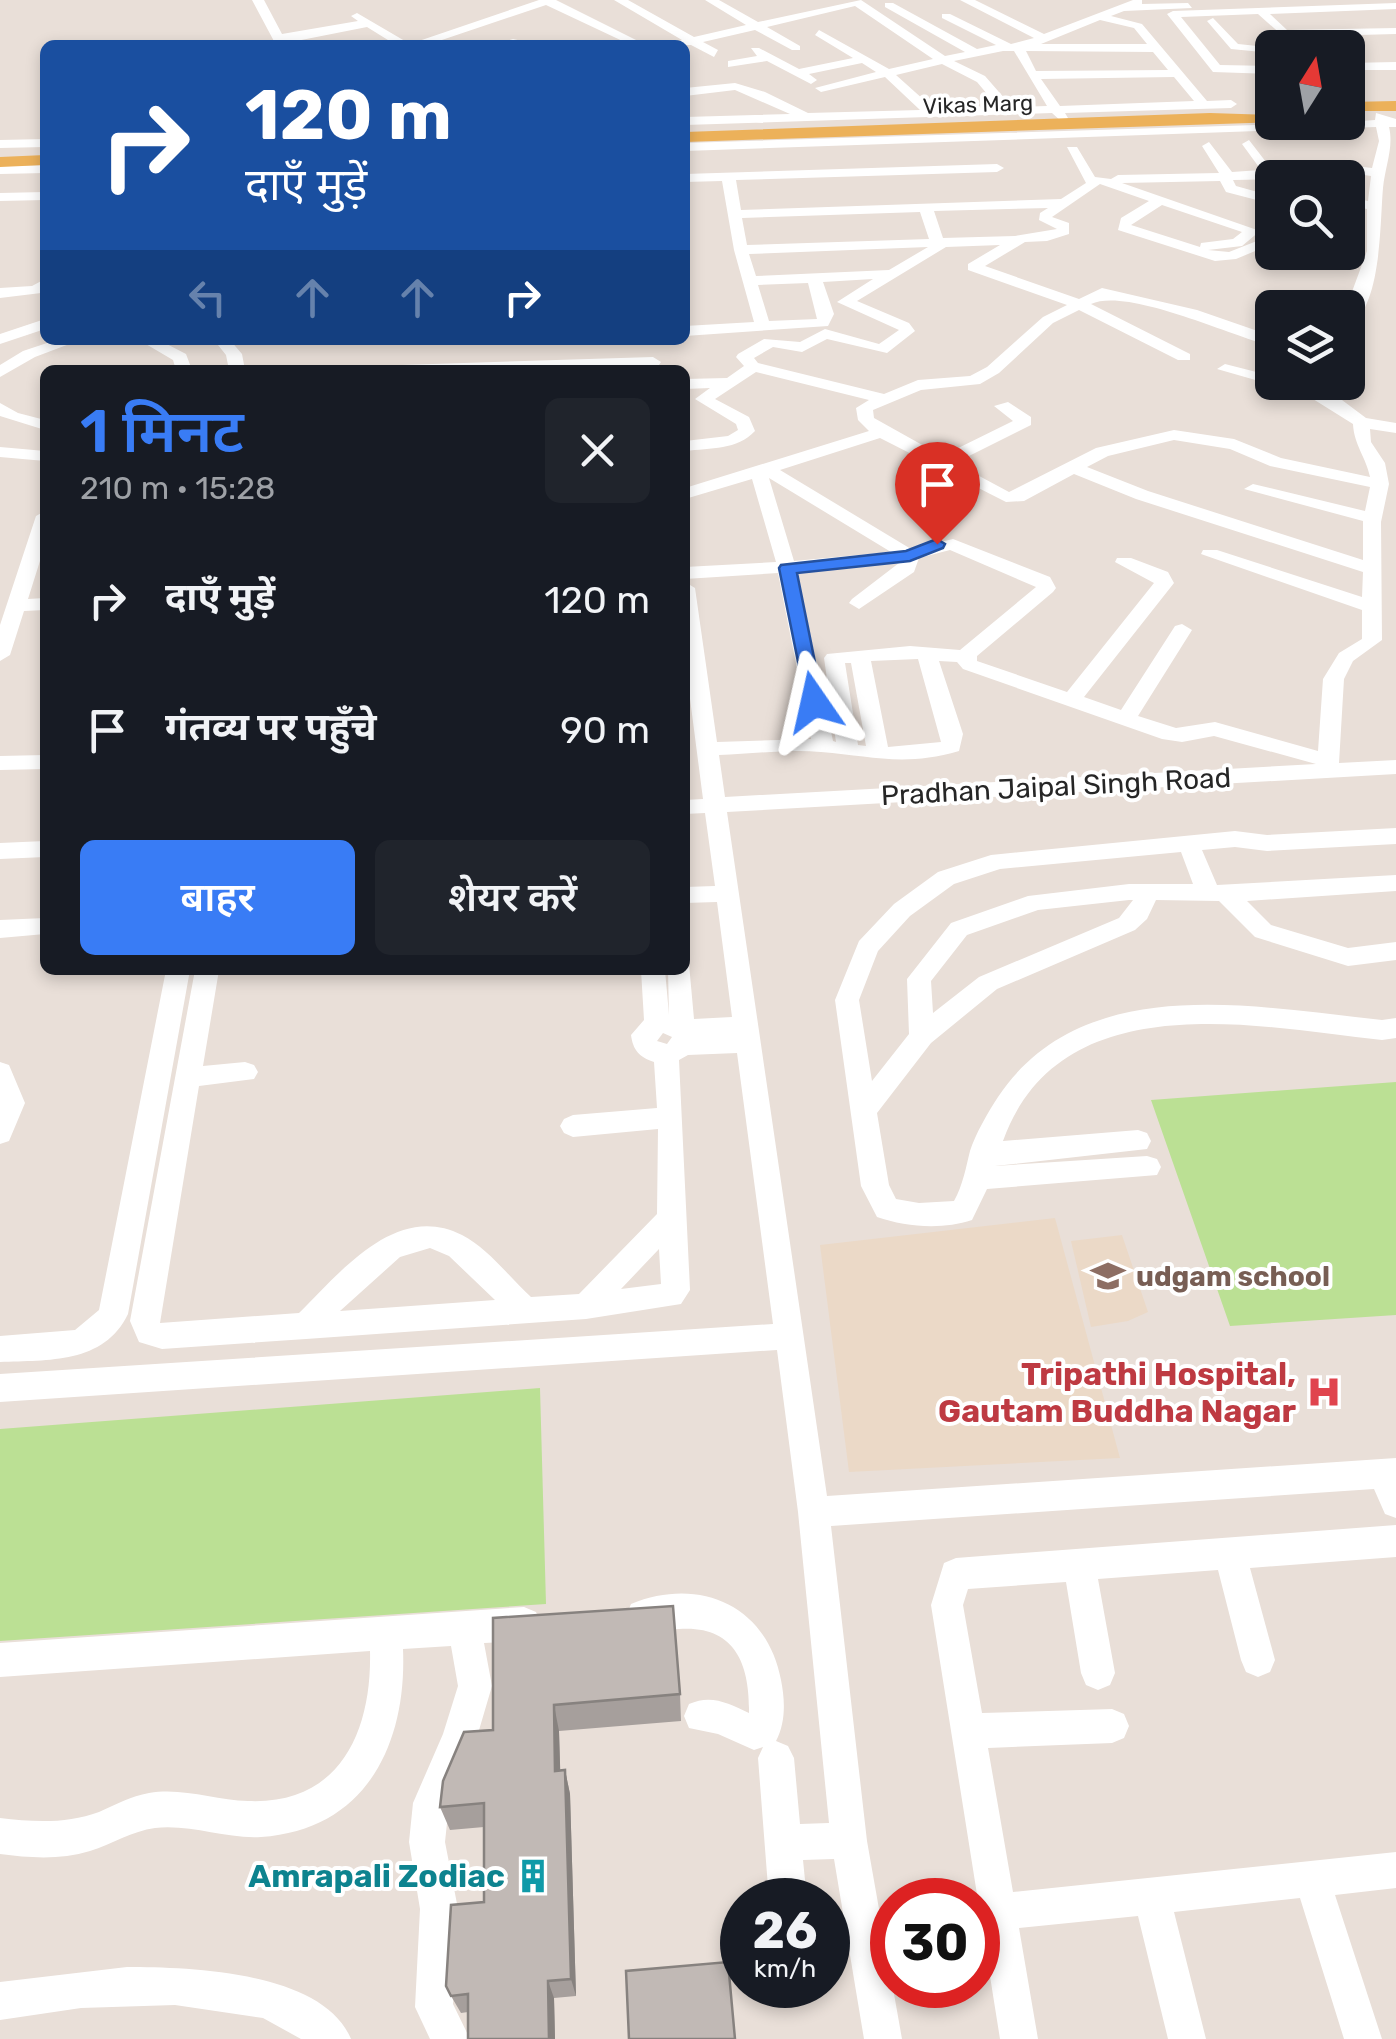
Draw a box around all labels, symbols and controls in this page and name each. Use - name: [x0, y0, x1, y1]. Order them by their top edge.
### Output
- north arrow: [1255, 30, 1365, 140]
- map controls: [1255, 30, 1365, 400]
- text: 120 m: [245, 74, 452, 157]
- icon: right: [80, 80, 210, 210]
- street label: Vikas Marg: [922, 89, 1034, 120]
- text: दाएँ मुड़ें: [245, 158, 367, 211]
- button: search: [1255, 160, 1365, 270]
- icon: left: [180, 270, 235, 325]
- icon: ahead: [285, 270, 340, 325]
- icon: ahead: [390, 270, 445, 325]
- icon: right: [495, 270, 550, 325]
- button: layers: [1255, 290, 1365, 400]
- text: 1 मिनट: [80, 396, 244, 467]
- button: close: [545, 398, 650, 503]
- pin: [895, 442, 980, 545]
- icon: arrive: [910, 457, 965, 512]
- text: 210 m · 15:28: [80, 469, 275, 507]
- icon: right: [80, 573, 135, 628]
- text: दाएँ मुड़ें: [165, 574, 275, 620]
- text: 120 m: [544, 577, 650, 623]
- position arrow: [762, 650, 866, 754]
- icon: arrive: [80, 703, 135, 758]
- text: गंतव्य पर पहुँचे: [165, 704, 377, 750]
- text: 90 m: [560, 707, 650, 753]
- street label: Pradhan Jaipal Singh Road: [880, 761, 1232, 812]
- button: बाहर: [80, 840, 355, 955]
- button: शेयर करें: [375, 840, 650, 955]
- school or university icon: udgam school: [1089, 1257, 1127, 1295]
- place label: udgam school: [1136, 1260, 1330, 1293]
- place label: Tripathi Hospital, Gautam Buddha Nagar: [938, 1355, 1296, 1430]
- hospital icon: Tripathi Hospital, Gautam Buddha Nagar: [1305, 1373, 1343, 1411]
- place label: Amrapali Zodiac: [248, 1857, 505, 1895]
- building icon: Amrapali Zodiac: [514, 1857, 552, 1895]
- speed limit sign: 30: [870, 1878, 1000, 2008]
- text: 26: [752, 1901, 818, 1961]
- text: km/h: [754, 1954, 816, 1983]

